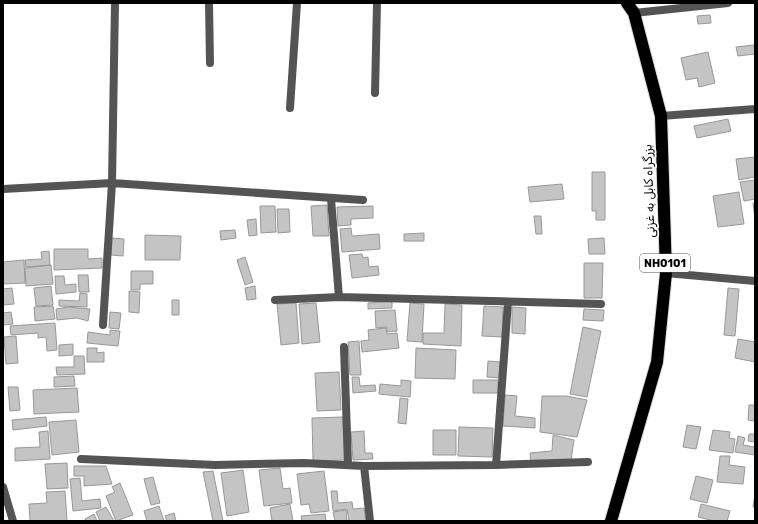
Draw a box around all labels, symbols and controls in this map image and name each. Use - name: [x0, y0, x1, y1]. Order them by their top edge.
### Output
- street label: بزرگراه کابل به غزنی: [640, 144, 659, 238]
- road number: NH0101: [640, 254, 690, 272]

